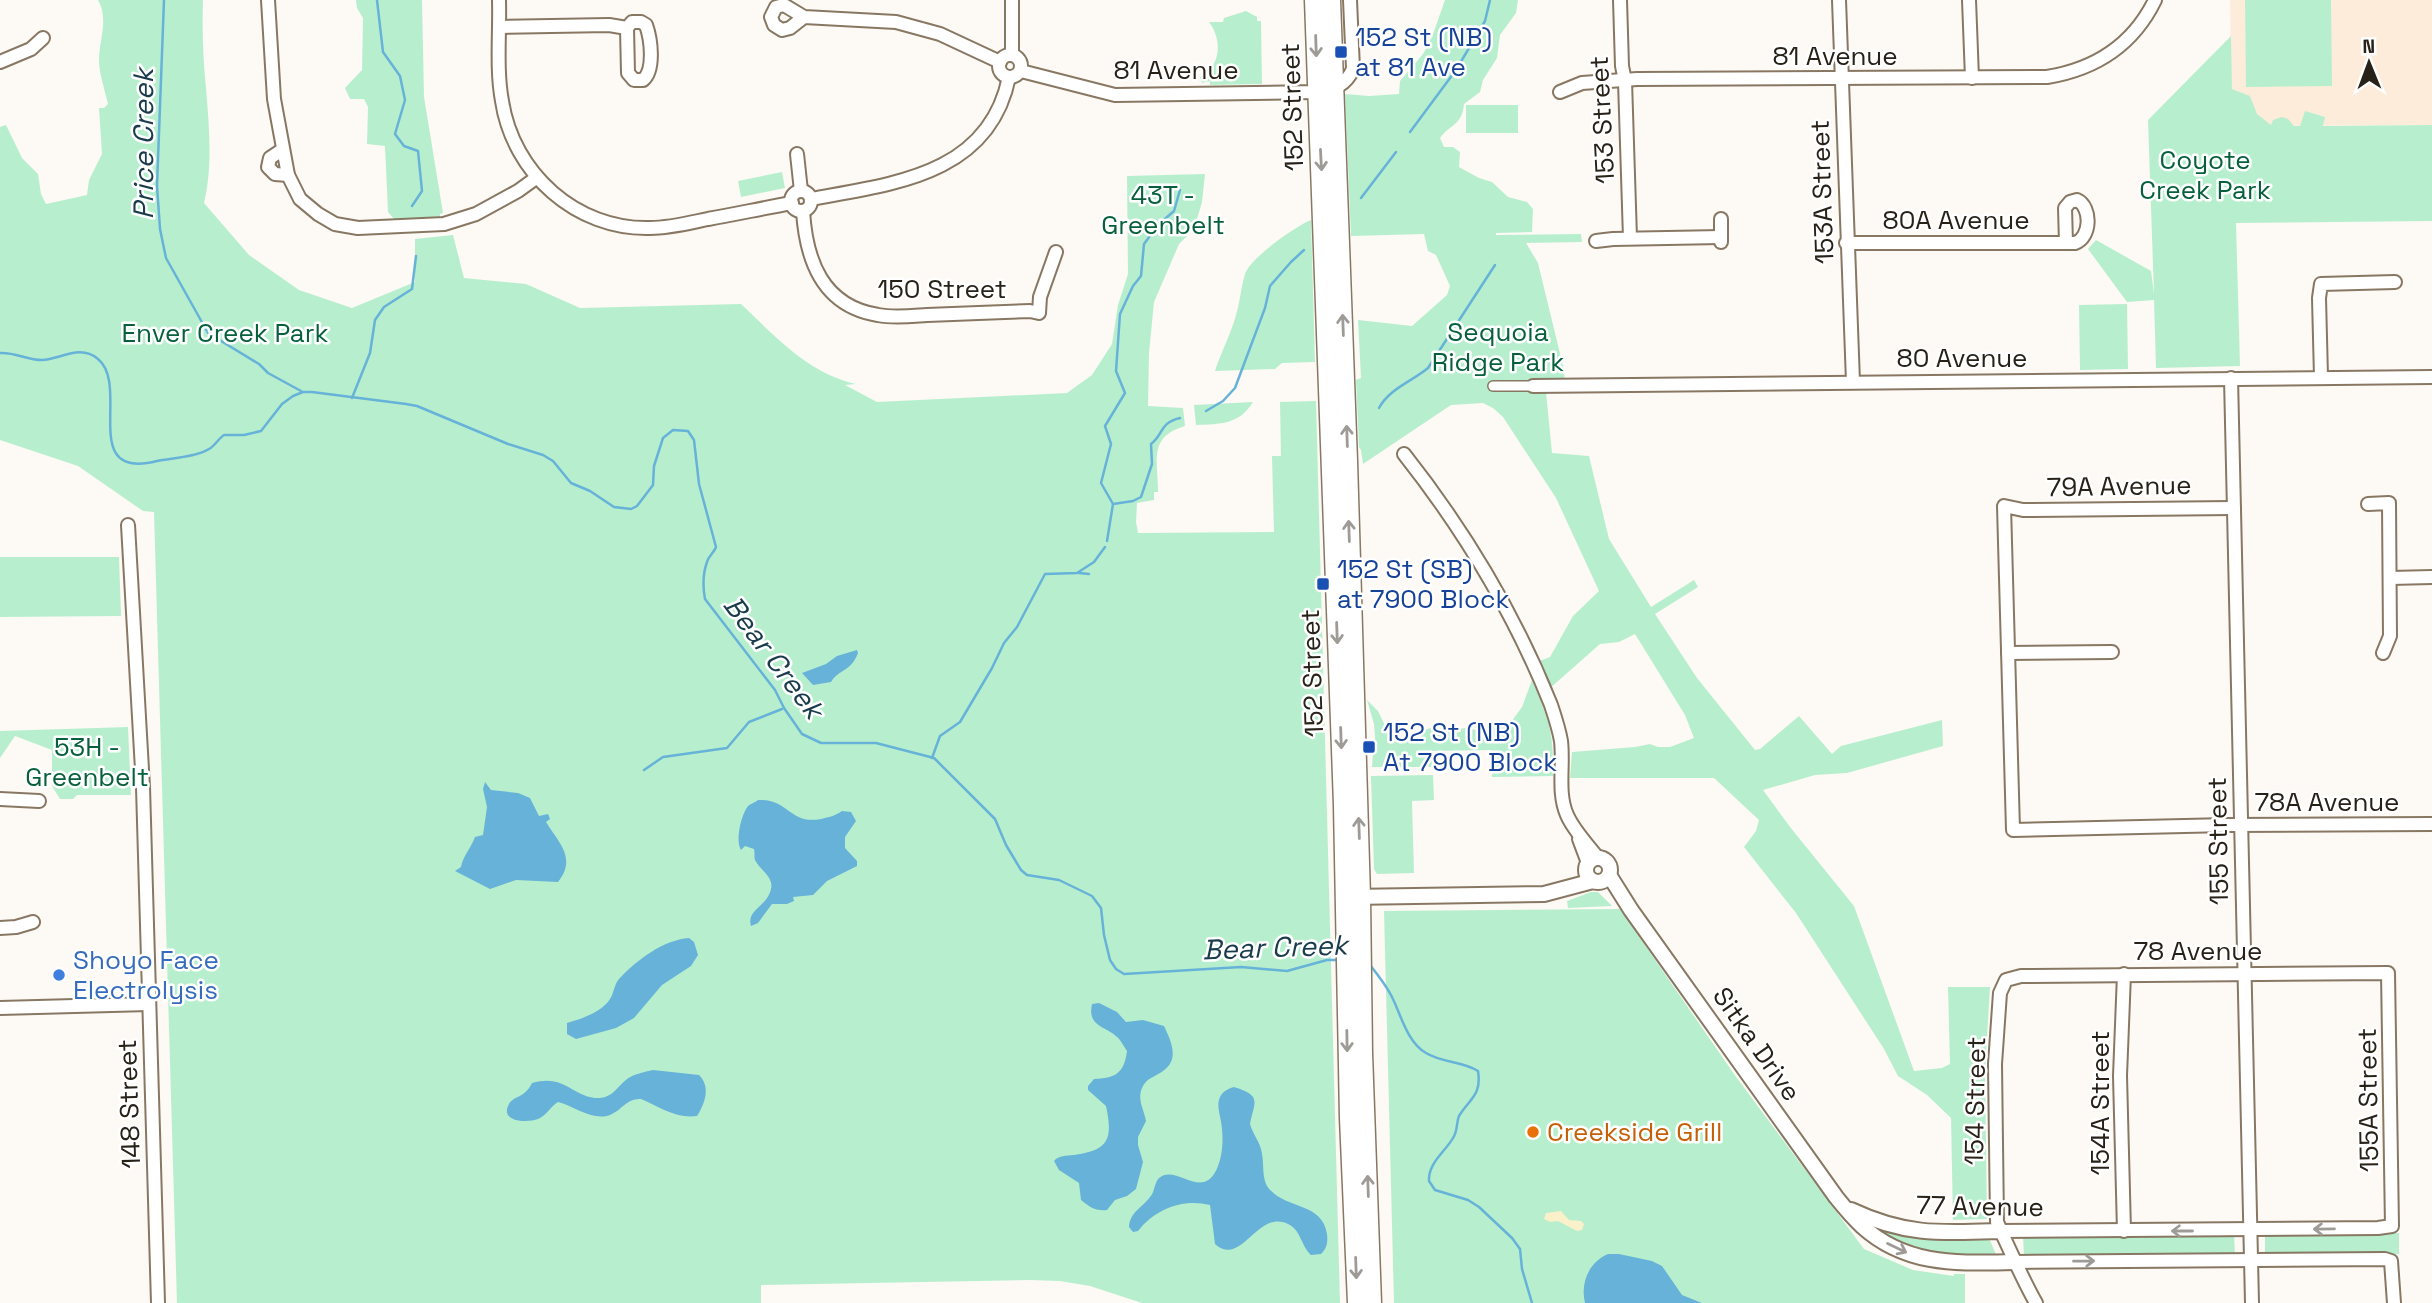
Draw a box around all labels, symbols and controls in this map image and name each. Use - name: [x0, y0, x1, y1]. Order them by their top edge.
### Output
- place label: 152 St (NB) at 81 Ave: [1355, 20, 1492, 84]
- north arrow: [2334, 28, 2404, 98]
- one-way arrow: [1310, 34, 1323, 57]
- text: N: [2362, 34, 2375, 59]
- street label: 81 Avenue: [1772, 39, 1898, 73]
- street label: 152 Street: [1273, 42, 1311, 172]
- marker: 152 St (NB) at 81 Ave: [1333, 44, 1349, 60]
- street label: 81 Avenue: [1113, 53, 1239, 87]
- street label: 153 Street: [1582, 55, 1622, 185]
- water label: Price Creek: [125, 66, 161, 220]
- street label: 153A Street: [1802, 119, 1842, 265]
- park label: Coyote Creek Park: [2139, 143, 2271, 207]
- one-way arrow: [1314, 148, 1327, 171]
- park label: 43T - Greenbelt: [1101, 178, 1225, 242]
- street label: 80A Avenue: [1882, 203, 2030, 237]
- street label: 150 Street: [877, 272, 1007, 306]
- one-way arrow: [1336, 314, 1349, 337]
- park label: Sequoia Ridge Park: [1432, 315, 1564, 379]
- park label: Enver Creek Park: [121, 316, 329, 350]
- street label: 80 Avenue: [1896, 341, 2028, 375]
- one-way arrow: [1340, 425, 1353, 448]
- street label: 79A Avenue: [2046, 468, 2192, 504]
- one-way arrow: [1343, 520, 1356, 543]
- place label: 152 St (SB) at 7900 Block: [1337, 552, 1509, 616]
- marker: 152 St (SB) at 7900 Block: [1315, 576, 1331, 592]
- water label: Bear Creek: [716, 588, 834, 728]
- street label: 152 Street: [1293, 608, 1331, 738]
- one-way arrow: [1330, 621, 1344, 644]
- place label: 152 St (NB) At 7900 Block: [1383, 715, 1557, 779]
- one-way arrow: [1334, 726, 1347, 749]
- park label: 53H - Greenbelt: [25, 730, 149, 794]
- marker: 152 St (NB) At 7900 Block: [1361, 739, 1377, 755]
- street label: 155 Street: [2200, 777, 2236, 905]
- street label: 78A Avenue: [2255, 785, 2399, 819]
- one-way arrow: [1352, 817, 1365, 840]
- water label: Bear Creek: [1202, 926, 1351, 968]
- street label: 78 Avenue: [2134, 934, 2262, 968]
- place label: Shoyo Face Electrolysis: [73, 943, 219, 1007]
- marker: Shoyo Face Electrolysis: [51, 967, 67, 983]
- street label: Sitka Drive: [1705, 980, 1809, 1108]
- street label: 155A Street: [2350, 1028, 2386, 1172]
- one-way arrow: [1340, 1029, 1354, 1052]
- street label: 154A Street: [2083, 1031, 2117, 1175]
- street label: 154 Street: [1957, 1036, 1993, 1166]
- street label: 148 Street: [110, 1039, 148, 1169]
- place label: Creekside Grill: [1547, 1115, 1722, 1149]
- marker: Creekside Grill: [1525, 1124, 1541, 1140]
- one-way arrow: [1361, 1175, 1374, 1198]
- street label: 77 Avenue: [1916, 1188, 2044, 1224]
- one-way arrow: [2313, 1222, 2336, 1236]
- one-way arrow: [2170, 1224, 2193, 1238]
- one-way arrow: [1886, 1242, 1907, 1255]
- one-way arrow: [2072, 1254, 2095, 1268]
- one-way arrow: [1349, 1257, 1362, 1280]

